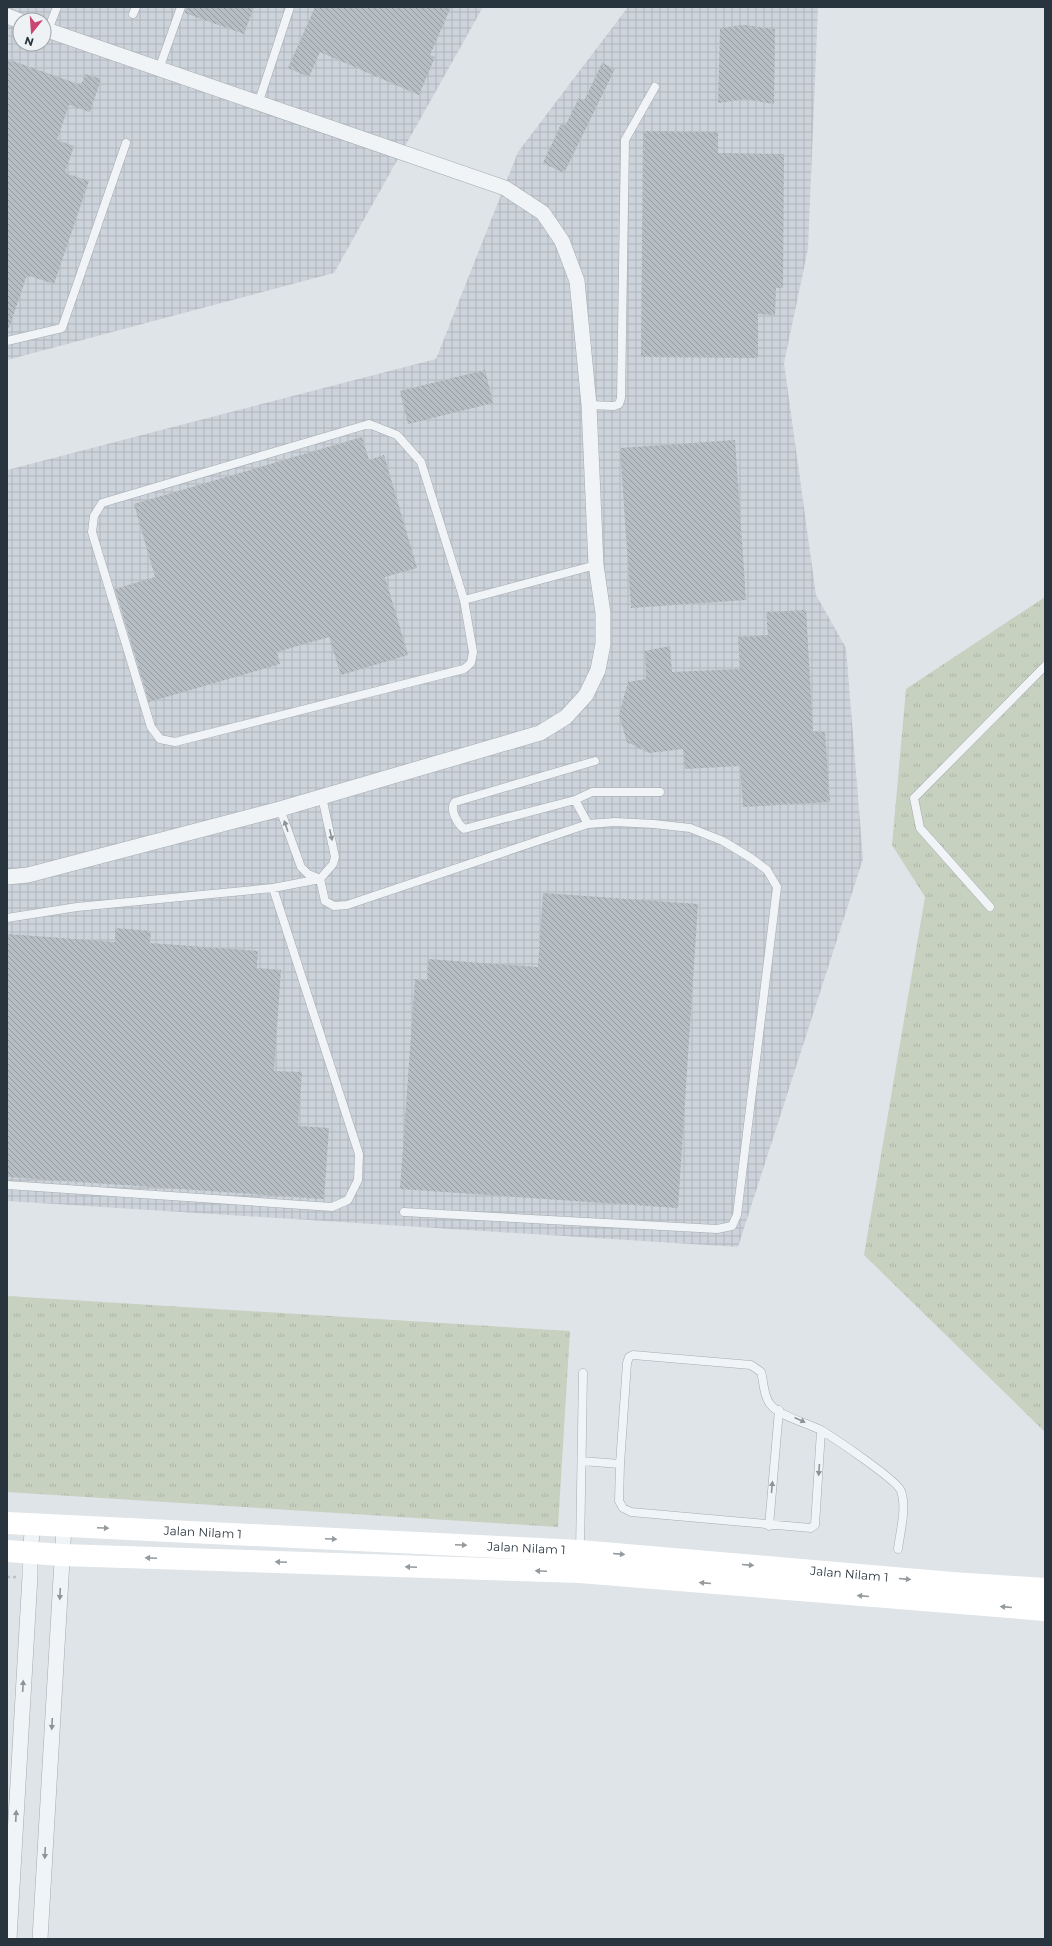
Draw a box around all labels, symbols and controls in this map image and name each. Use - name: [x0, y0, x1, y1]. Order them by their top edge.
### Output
- north arrow: [12, 12, 52, 52]
- text: N: [23, 34, 35, 50]
- one-way arrow: [283, 819, 289, 831]
- one-way arrow: [329, 829, 335, 841]
- one-way arrow: [794, 1417, 806, 1423]
- one-way arrow: [815, 1464, 822, 1476]
- one-way arrow: [769, 1481, 775, 1493]
- street label: Jalan Nilam 1: [162, 1523, 242, 1541]
- one-way arrow: [97, 1525, 109, 1532]
- one-way arrow: [325, 1536, 337, 1543]
- street label: Jalan Nilam 1: [486, 1538, 566, 1557]
- one-way arrow: [455, 1542, 467, 1549]
- one-way arrow: [612, 1551, 625, 1558]
- one-way arrow: [144, 1555, 157, 1561]
- one-way arrow: [274, 1559, 287, 1565]
- one-way arrow: [742, 1562, 754, 1569]
- one-way arrow: [405, 1563, 417, 1570]
- street label: Jalan Nilam 1: [809, 1563, 889, 1584]
- one-way arrow: [534, 1568, 547, 1574]
- one-way arrow: [899, 1575, 912, 1582]
- one-way arrow: [699, 1579, 711, 1586]
- one-way arrow: [57, 1588, 63, 1601]
- one-way arrow: [857, 1593, 869, 1600]
- one-way arrow: [1000, 1604, 1012, 1611]
- one-way arrow: [20, 1680, 27, 1692]
- one-way arrow: [49, 1718, 56, 1730]
- one-way arrow: [12, 1810, 19, 1822]
- one-way arrow: [42, 1847, 48, 1860]

